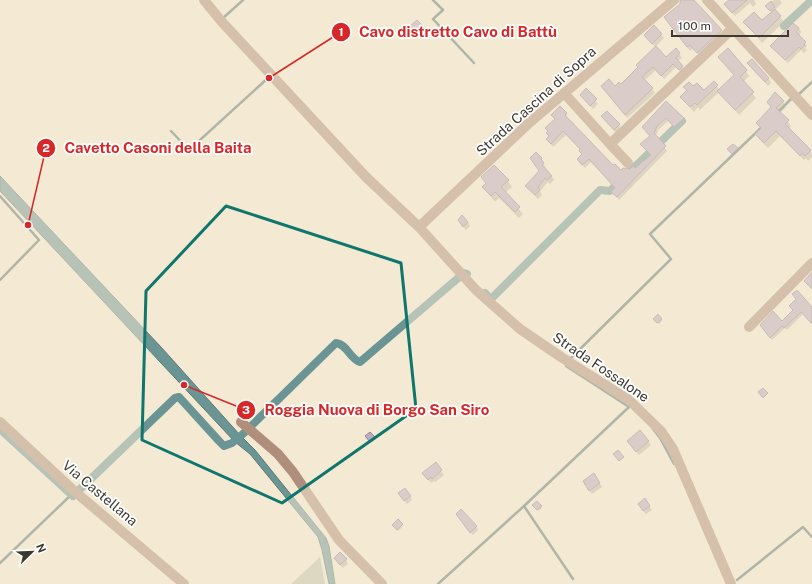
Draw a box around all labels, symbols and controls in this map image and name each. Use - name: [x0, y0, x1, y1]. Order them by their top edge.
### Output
- scale bar: [672, 12, 788, 38]
- callout: Cavo distretto Cavo di Battù: [331, 19, 565, 46]
- text: 100 m: [678, 19, 711, 33]
- text: Cavo distretto Cavo di Battù: [359, 23, 557, 40]
- text: 1: [338, 25, 344, 39]
- street label: Strada Cascina di Sopra: [473, 43, 599, 159]
- callout: Cavetto Casoni della Baita: [36, 134, 259, 161]
- text: Cavetto Casoni della Baita: [65, 139, 251, 156]
- text: 2: [42, 141, 50, 155]
- street label: Strada Fossalone: [550, 329, 652, 405]
- callout: Roggia Nuova di Borgo San Siro: [236, 396, 497, 423]
- text: Roggia Nuova di Borgo San Siro: [265, 401, 490, 418]
- text: 3: [242, 403, 250, 417]
- street label: Via Castellana: [59, 457, 141, 529]
- north arrow: [12, 532, 52, 572]
- text: N: [34, 542, 48, 554]

